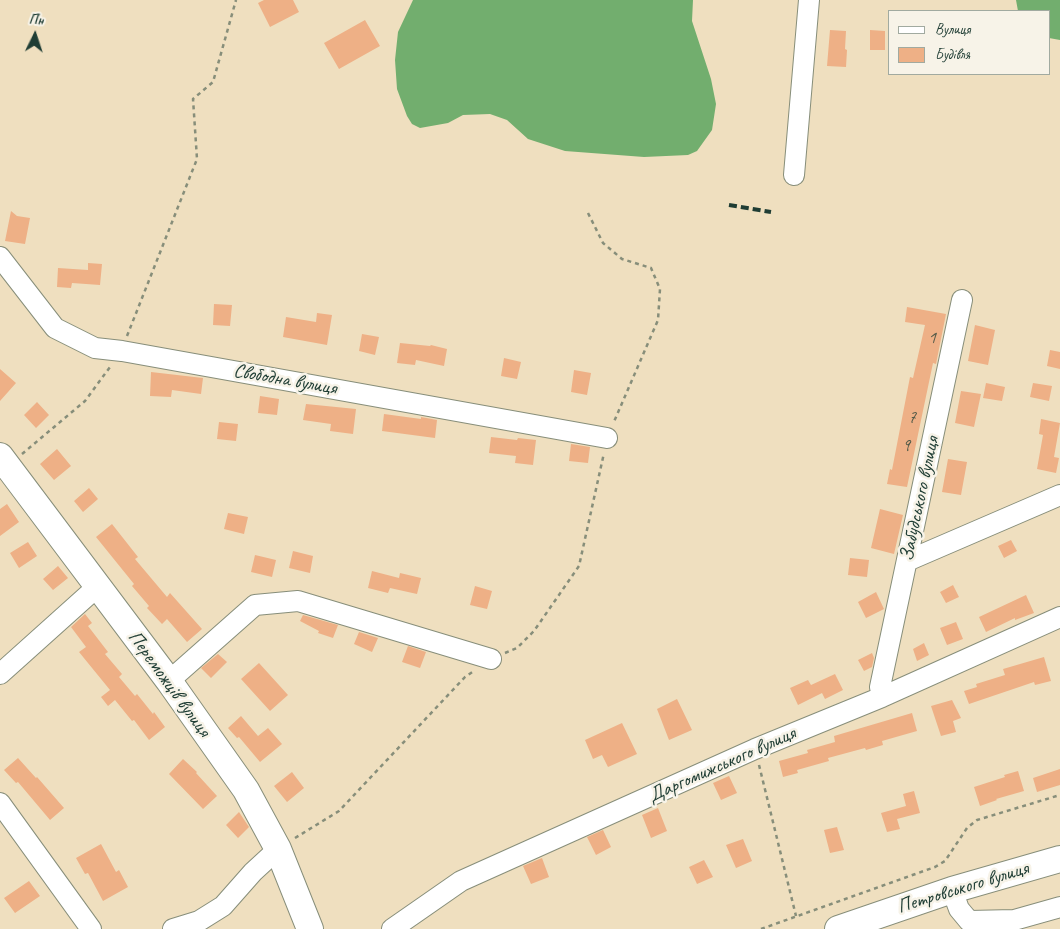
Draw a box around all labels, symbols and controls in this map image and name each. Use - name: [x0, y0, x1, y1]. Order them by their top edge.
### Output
- north arrow: [10, 10, 60, 60]
- legend: [888, 10, 1050, 75]
- text: Пн: [28, 11, 44, 29]
- text: Вулиця: [935, 20, 971, 39]
- text: Будівля: [935, 45, 970, 64]
- house number: 1: [928, 327, 936, 349]
- street label: Свободна вулиця: [232, 359, 338, 401]
- house number: 7: [908, 407, 916, 429]
- street label: Забудського вулиця: [895, 434, 945, 564]
- house number: 9: [902, 435, 910, 457]
- street label: Переможців вулиця: [122, 626, 216, 742]
- street label: Даргомижського вулиця: [644, 722, 800, 808]
- street label: Петровського вулиця: [895, 857, 1031, 919]

